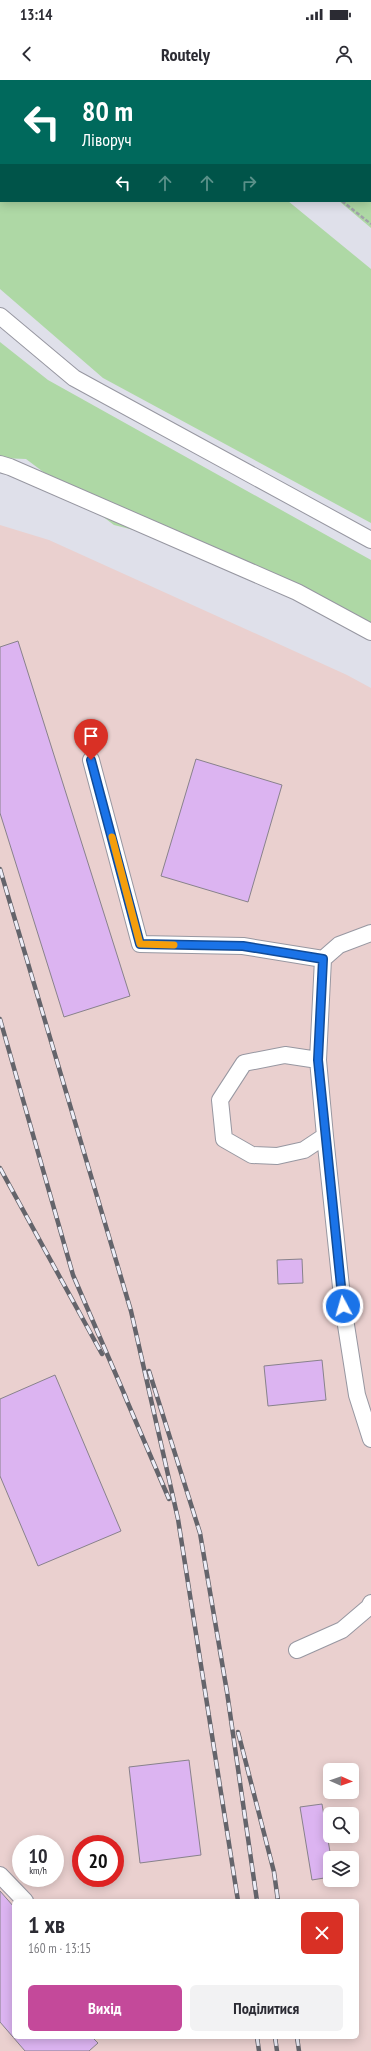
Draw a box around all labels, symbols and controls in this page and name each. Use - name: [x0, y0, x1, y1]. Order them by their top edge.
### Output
- text: 13:14: [20, 5, 52, 24]
- icon: back: [16, 43, 38, 65]
- text: Routely: [161, 43, 210, 66]
- icon: person: [333, 43, 355, 65]
- text: 80 m: [82, 92, 133, 129]
- icon: left: [16, 96, 68, 148]
- text: Ліворуч: [82, 128, 132, 151]
- icon: left: [112, 172, 134, 194]
- icon: ahead: [154, 172, 176, 194]
- icon: ahead: [196, 172, 218, 194]
- icon: right: [238, 172, 260, 194]
- pin: [74, 719, 108, 760]
- icon: arrive: [80, 725, 102, 747]
- position arrow: [322, 1285, 364, 1327]
- north arrow: [323, 1763, 359, 1799]
- map controls: [323, 1763, 359, 1887]
- button: search: [323, 1807, 359, 1843]
- speed limit sign: 20: [72, 1835, 124, 1887]
- text: 10: [28, 1843, 48, 1869]
- button: layers: [323, 1851, 359, 1887]
- text: km/h: [29, 1864, 47, 1877]
- text: 1 хв: [28, 1909, 65, 1940]
- button: close: [301, 1912, 343, 1954]
- text: 160 m · 13:15: [28, 1940, 91, 1957]
- button: Вихід: [28, 1985, 182, 2031]
- button: Поділитися: [190, 1985, 343, 2031]

